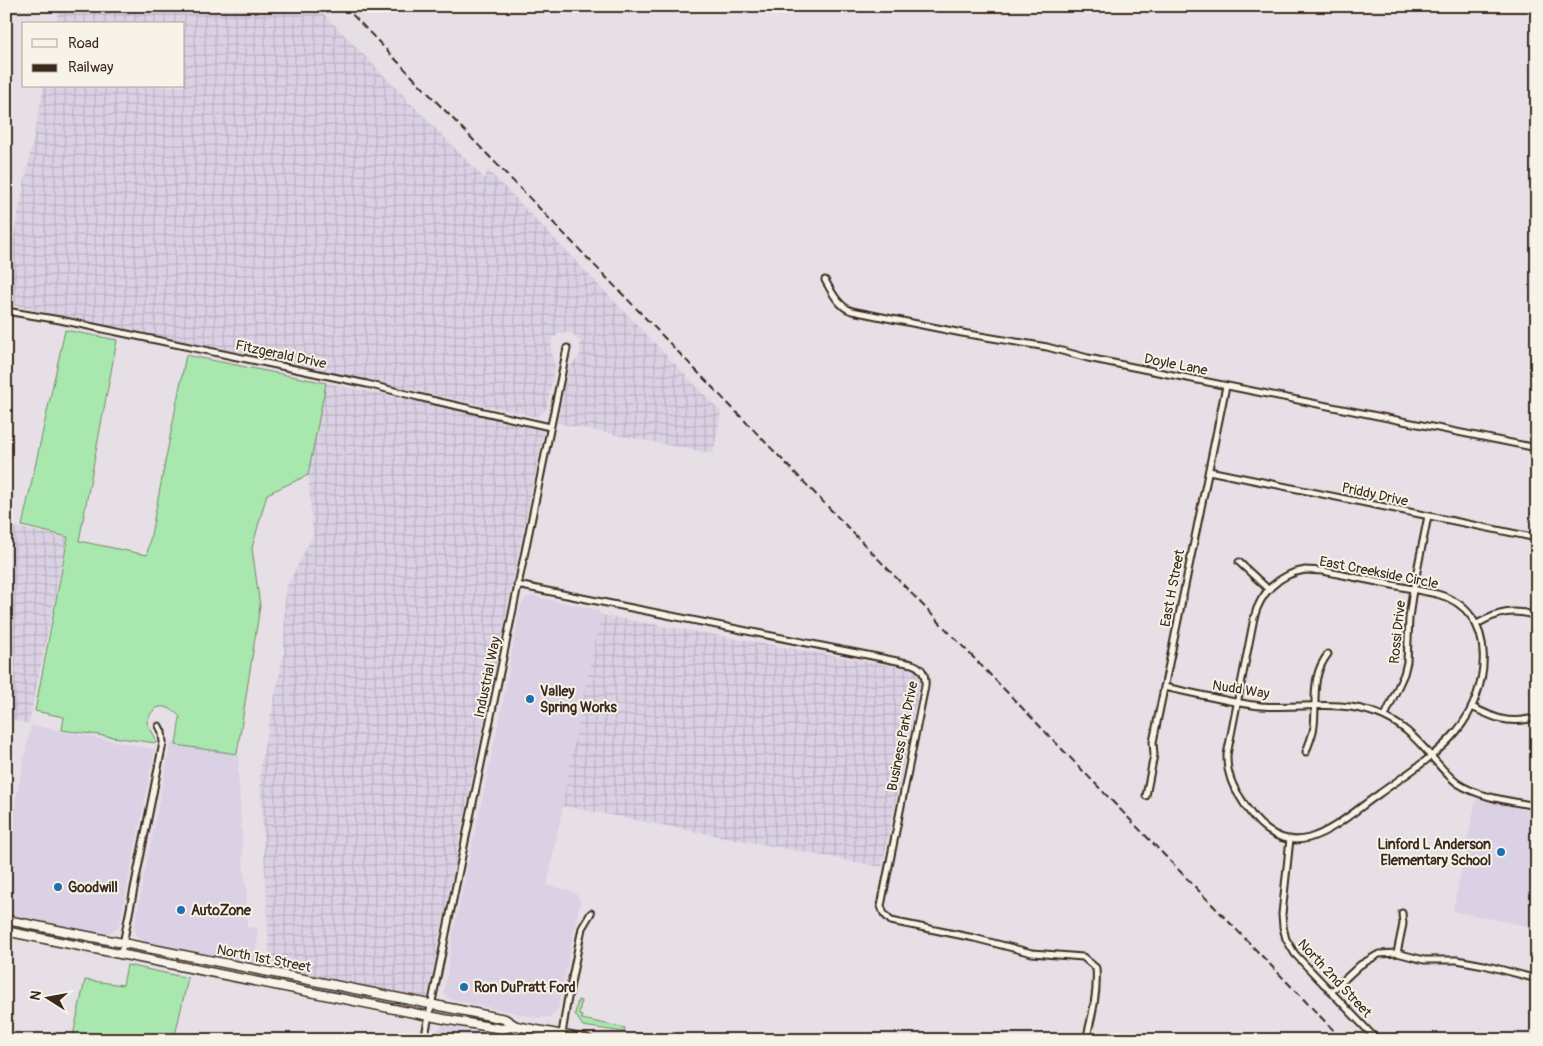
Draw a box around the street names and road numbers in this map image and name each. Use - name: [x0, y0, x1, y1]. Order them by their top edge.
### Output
- street label: Fitzgerald Drive: [234, 337, 328, 372]
- street label: Doyle Lane: [1143, 350, 1209, 379]
- street label: Priddy Drive: [1340, 479, 1410, 510]
- street label: East H Street: [1157, 548, 1188, 628]
- street label: East Creekside Circle: [1318, 553, 1440, 592]
- street label: Rossi Drive: [1386, 599, 1409, 665]
- street label: Industrial Way: [471, 635, 504, 719]
- street label: Nudd Way: [1211, 677, 1271, 702]
- street label: Business Park Drive: [884, 680, 921, 792]
- street label: North 2nd Street: [1294, 936, 1375, 1021]
- street label: North 1st Street: [215, 941, 313, 976]

